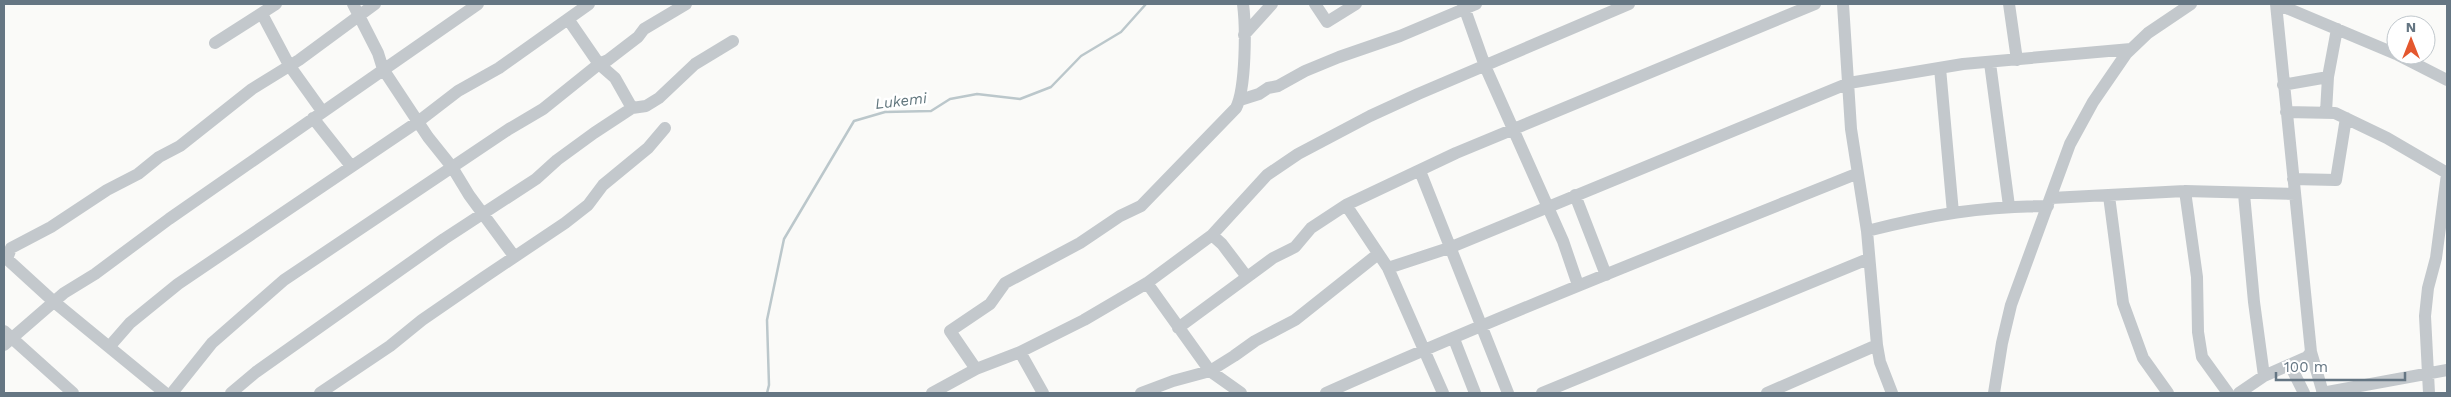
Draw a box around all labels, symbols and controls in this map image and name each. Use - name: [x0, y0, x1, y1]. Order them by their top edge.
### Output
- north arrow: [2386, 15, 2436, 65]
- text: N: [2406, 19, 2416, 35]
- water label: Lukemi: [874, 89, 929, 113]
- scale bar: [2276, 350, 2405, 382]
- text: 100 m: [2284, 358, 2328, 376]

